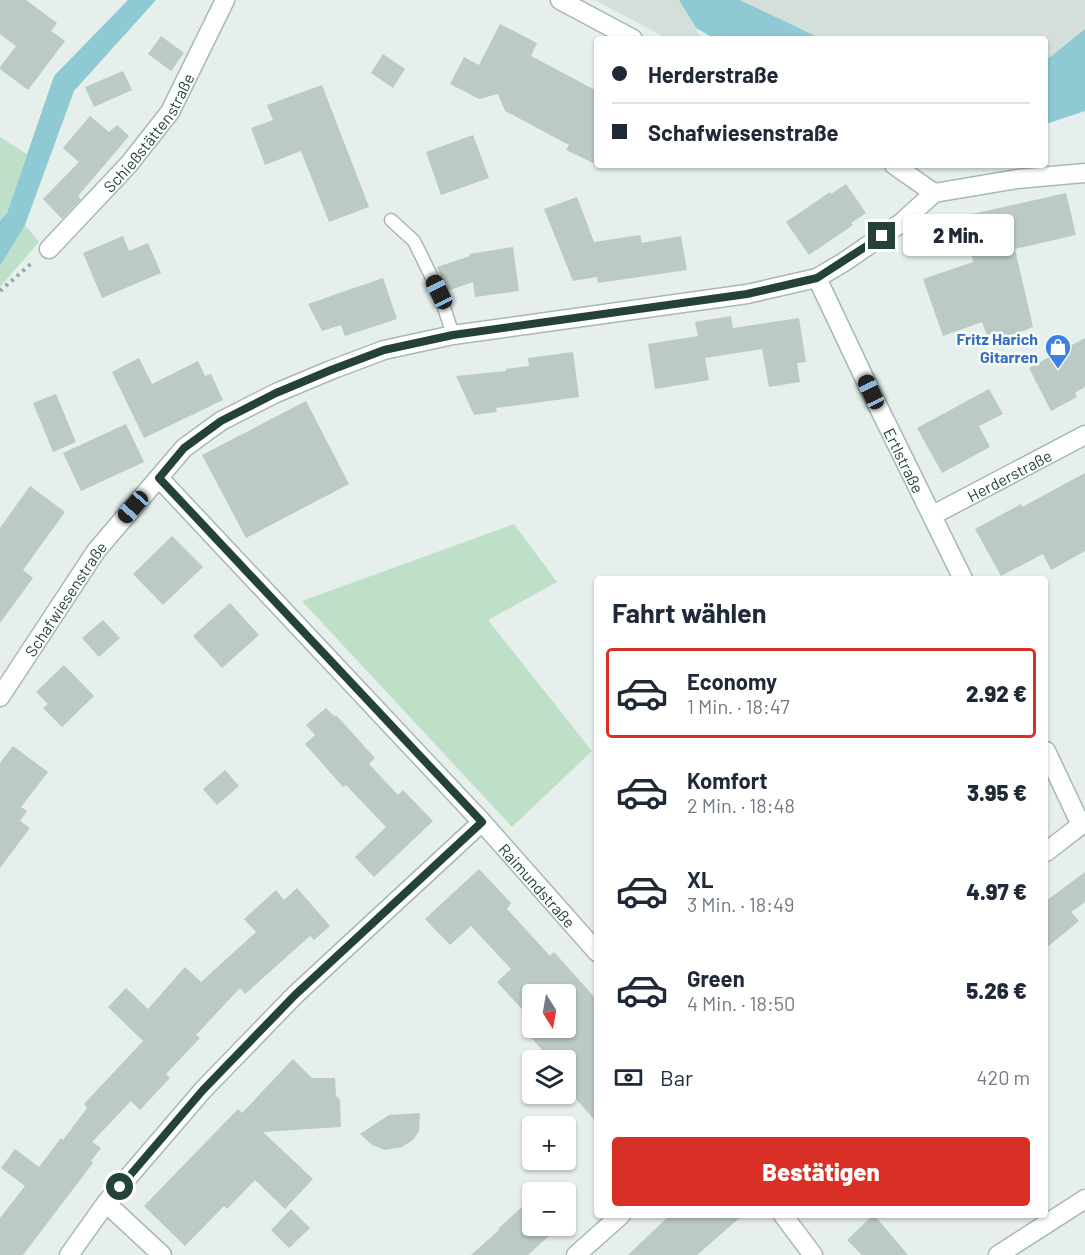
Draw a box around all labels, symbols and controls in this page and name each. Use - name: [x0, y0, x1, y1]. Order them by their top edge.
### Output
- text: Herderstraße: [648, 61, 779, 87]
- street label: Schießstättenstraße: [99, 70, 197, 195]
- text: Schafwiesenstraße: [648, 119, 839, 145]
- callout: 2 Min.: [903, 215, 1014, 257]
- route end: [868, 222, 895, 249]
- text: 2 Min.: [933, 223, 984, 247]
- car: [423, 272, 455, 312]
- place label: Fritz Harich Gitarren: [957, 329, 1038, 366]
- shop icon: Fritz Harich Gitarren: [1043, 332, 1073, 370]
- car: [855, 372, 887, 412]
- street label: Ertlstraße: [880, 424, 929, 496]
- street label: Herderstraße: [964, 445, 1055, 505]
- car: [114, 488, 152, 526]
- street label: Schafwiesenstraße: [20, 537, 110, 660]
- text: Fahrt wählen: [612, 596, 767, 628]
- icon: car: [615, 666, 669, 720]
- text: Economy: [687, 668, 777, 694]
- text: 2.92 €: [966, 680, 1027, 706]
- text: 1 Min. · 18:47: [687, 694, 790, 718]
- icon: car: [615, 765, 669, 819]
- text: Komfort: [687, 767, 768, 793]
- text: 3.95 €: [967, 779, 1027, 805]
- text: 2 Min. · 18:48: [687, 793, 795, 817]
- street label: Raimundstraße: [495, 839, 580, 931]
- icon: car: [615, 864, 669, 918]
- text: XL: [687, 866, 713, 892]
- text: 4.97 €: [966, 878, 1027, 904]
- text: 3 Min. · 18:49: [687, 892, 794, 916]
- icon: car: [615, 963, 669, 1017]
- text: Green: [687, 965, 745, 991]
- text: 5.26 €: [966, 977, 1027, 1003]
- north arrow: [522, 984, 576, 1038]
- map controls: [522, 984, 576, 1236]
- text: 4 Min. · 18:50: [687, 991, 795, 1015]
- button: layers: [522, 1050, 576, 1104]
- icon: cash: [612, 1061, 645, 1094]
- text: Bar: [660, 1064, 693, 1090]
- text: 420 m: [976, 1065, 1030, 1089]
- button: +: [522, 1116, 576, 1170]
- button: Bestätigen: [612, 1137, 1030, 1206]
- route start: [106, 1173, 133, 1200]
- button: −: [522, 1182, 576, 1236]

